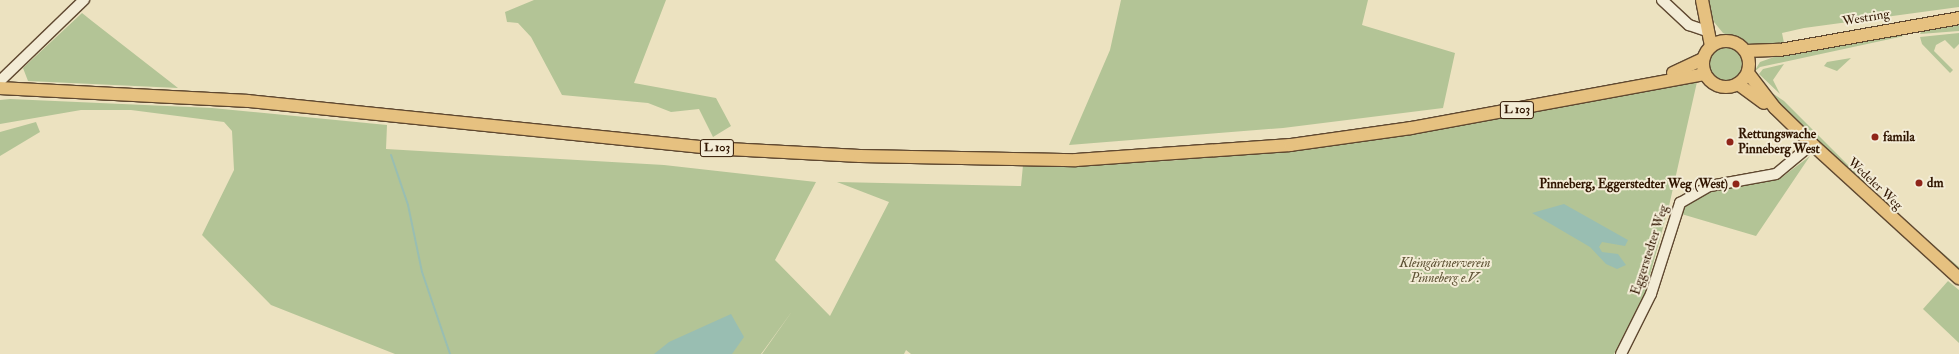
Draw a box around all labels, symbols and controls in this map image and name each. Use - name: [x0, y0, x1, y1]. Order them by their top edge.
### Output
- street label: Westring: [1841, 6, 1891, 30]
- road number: L 103: [1499, 100, 1535, 120]
- place label: Rettungswache Pinneberg West: [1738, 127, 1820, 158]
- place label: famila: [1883, 129, 1915, 145]
- marker: famila: [1870, 132, 1880, 142]
- marker: Rettungswache Pinneberg West: [1725, 137, 1735, 147]
- road number: L 103: [699, 138, 735, 158]
- street label: Wedeler Weg: [1844, 155, 1906, 213]
- place label: dm: [1927, 175, 1943, 191]
- place label: Pinneberg, Eggerstedter Weg (West): [1539, 176, 1728, 192]
- marker: dm: [1914, 178, 1924, 188]
- marker: Pinneberg, Eggerstedter Weg (West): [1731, 179, 1741, 189]
- street label: Eggerstedter Weg: [1628, 203, 1672, 297]
- park label: Kleingärtnerverein Pinneberg e.V.: [1400, 256, 1490, 287]

